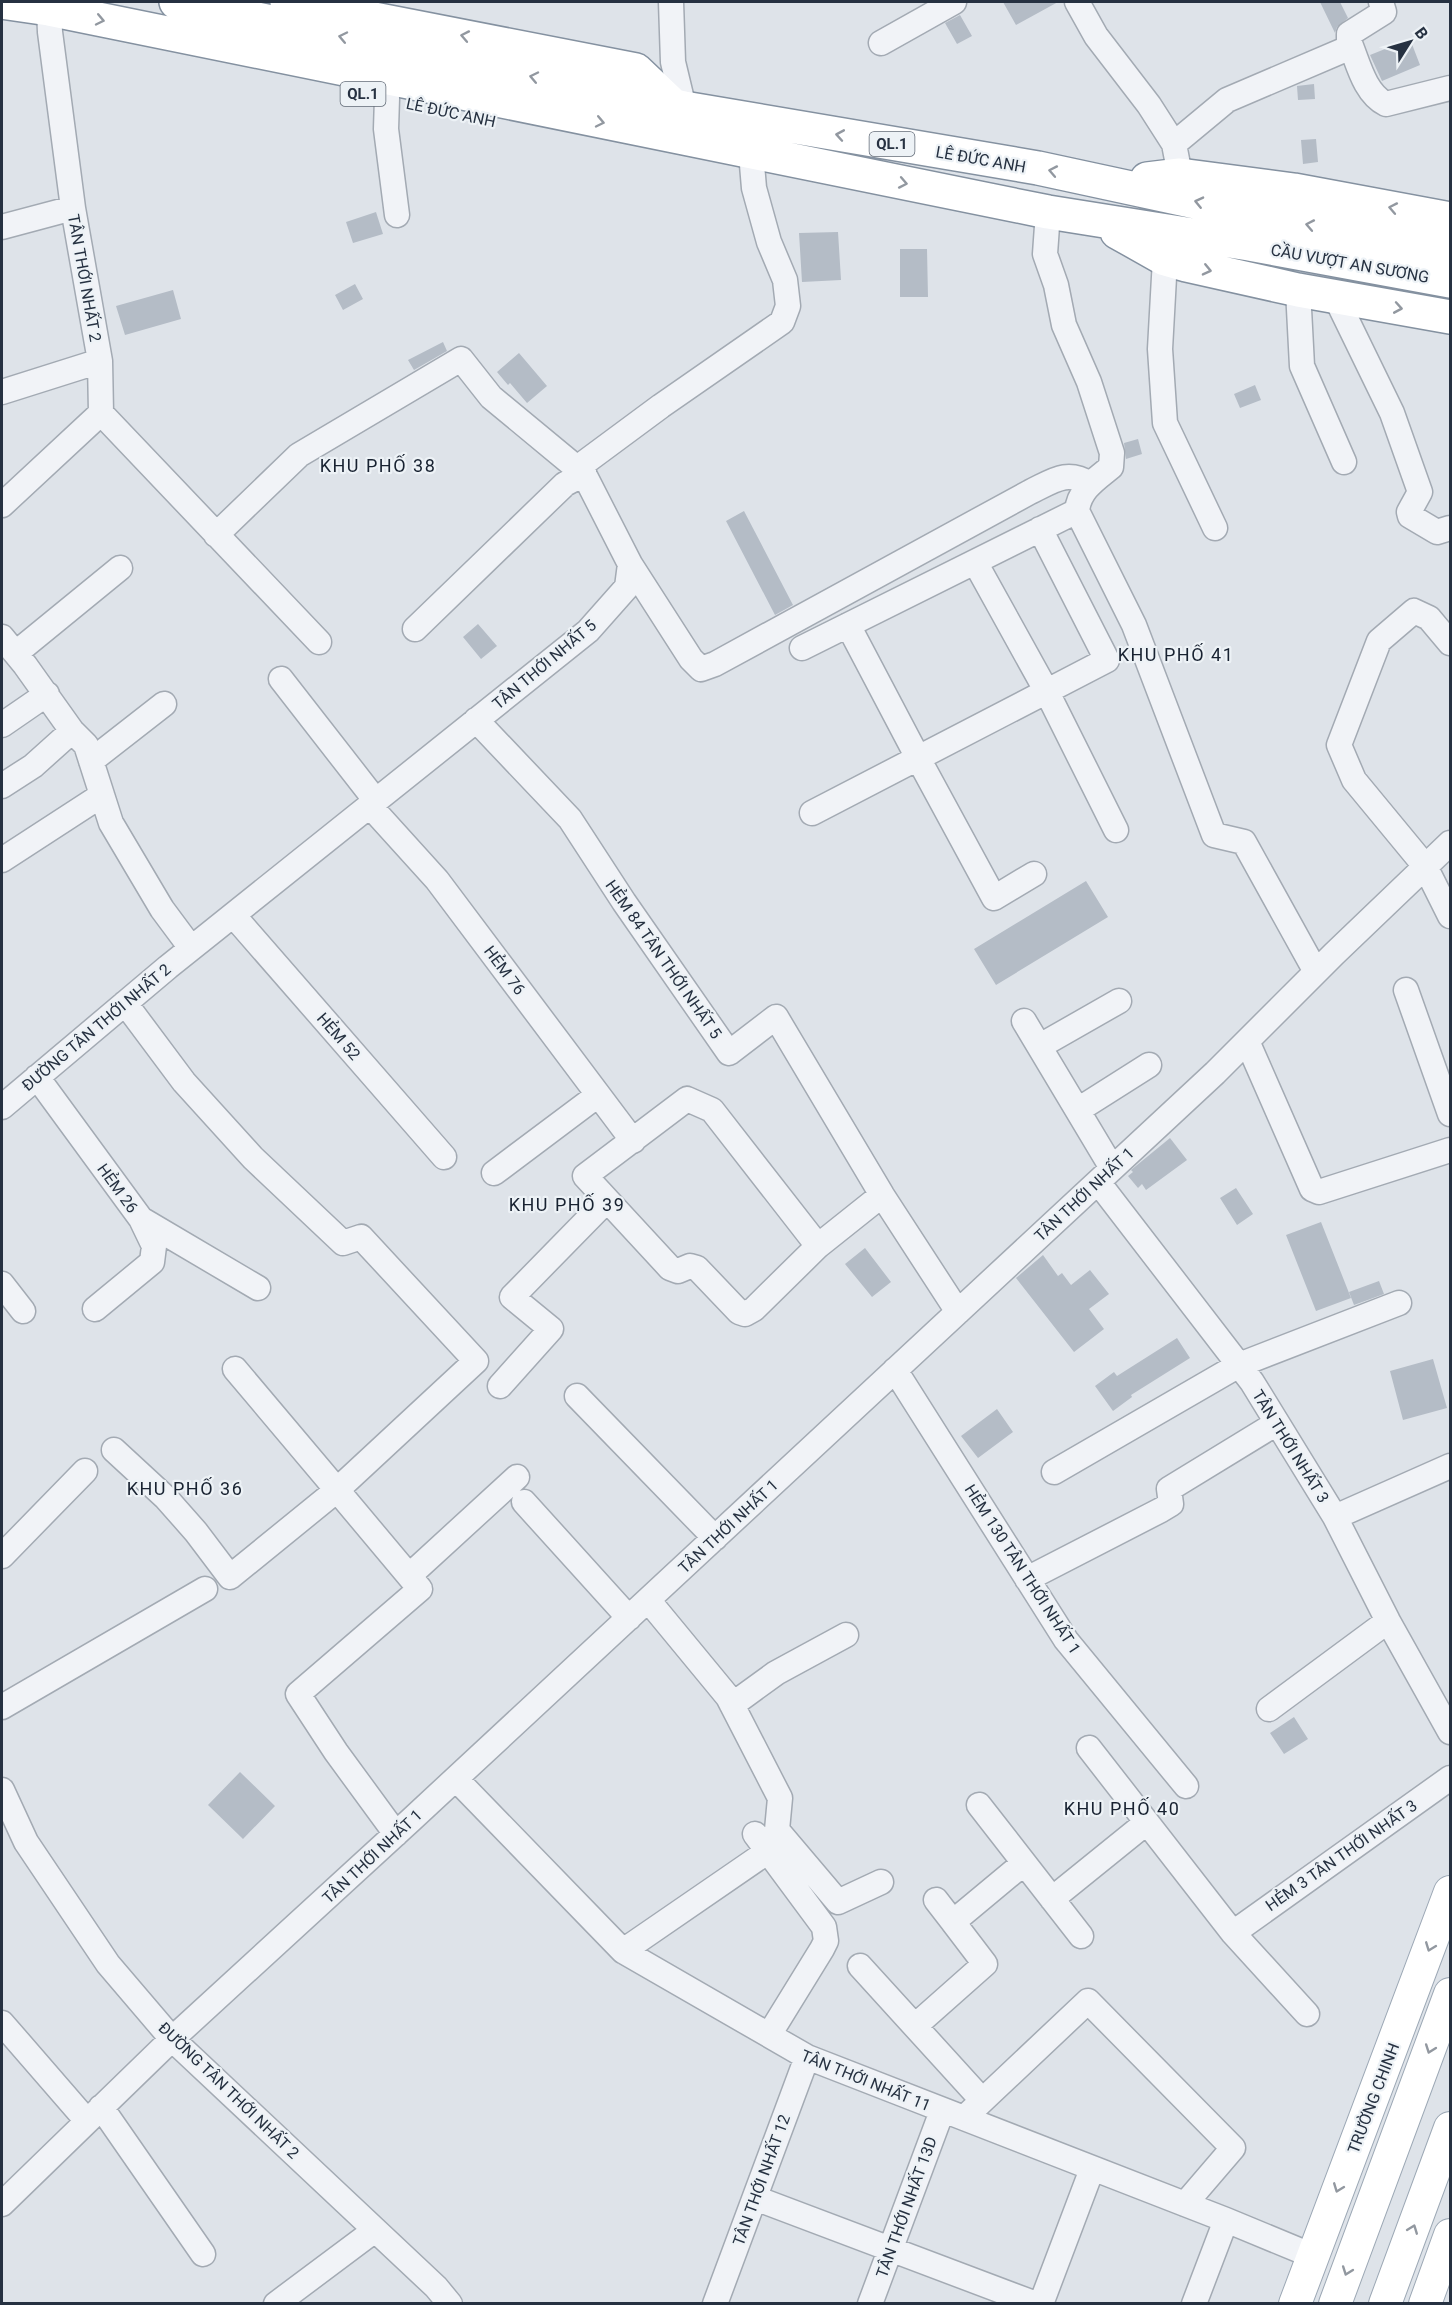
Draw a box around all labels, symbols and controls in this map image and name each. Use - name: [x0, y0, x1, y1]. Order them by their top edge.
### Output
- north arrow: [1380, 12, 1440, 72]
- one-way arrow: [95, 13, 105, 26]
- text: B: [1411, 23, 1432, 43]
- one-way arrow: [460, 30, 470, 43]
- one-way arrow: [339, 31, 349, 44]
- one-way arrow: [530, 71, 540, 84]
- road number: QL.1: [340, 82, 386, 106]
- street label: LÊ ĐỨC ANH: [404, 93, 498, 131]
- one-way arrow: [595, 115, 605, 128]
- one-way arrow: [835, 129, 845, 142]
- road number: QL.1: [870, 132, 914, 156]
- street label: LÊ ĐỨC ANH: [934, 141, 1028, 177]
- one-way arrow: [1048, 165, 1058, 178]
- one-way arrow: [898, 176, 908, 189]
- one-way arrow: [1194, 196, 1204, 209]
- one-way arrow: [1388, 202, 1398, 215]
- street label: TÂN THỚI NHẤT 2: [64, 213, 106, 343]
- one-way arrow: [1306, 219, 1316, 232]
- street label: CẦU VƯỢT AN SƯƠNG: [1269, 239, 1431, 287]
- one-way arrow: [1202, 262, 1212, 275]
- one-way arrow: [1394, 301, 1403, 313]
- district label: KHU PHỐ 38: [320, 454, 436, 476]
- street label: TÂN THỚI NHẤT 5: [488, 615, 600, 713]
- district label: KHU PHỐ 41: [1118, 643, 1234, 665]
- street label: HẺM 84 TÂN THỚI NHẤT 5: [601, 876, 727, 1042]
- street label: HẺM 76: [480, 941, 530, 999]
- street label: ĐƯỜNG TÂN THỚI NHẤT 2: [18, 959, 174, 1095]
- street label: HẺM 52: [313, 1008, 365, 1064]
- street label: TÂN THỚI NHẤT 1: [1030, 1143, 1138, 1245]
- street label: HẺM 26: [93, 1159, 143, 1217]
- district label: KHU PHỐ 39: [509, 1193, 625, 1215]
- street label: TÂN THỚI NHẤT 3: [1248, 1386, 1334, 1506]
- street label: TÂN THỚI NHẤT 1: [674, 1475, 782, 1577]
- district label: KHU PHỐ 36: [127, 1477, 243, 1499]
- street label: HẺM 130 TÂN THỚI NHẤT 1: [961, 1480, 1085, 1658]
- street label: HẺM 3 TÂN THỚI NHẤT 3: [1261, 1795, 1421, 1915]
- district label: KHU PHỐ 40: [1064, 1797, 1180, 1819]
- street label: TÂN THỚI NHẤT 1: [318, 1805, 426, 1907]
- one-way arrow: [1424, 1941, 1437, 1952]
- street label: ĐƯỜNG TÂN THỚI NHẤT 2: [154, 2017, 304, 2163]
- street label: TRƯỜNG CHINH: [1344, 2040, 1403, 2156]
- one-way arrow: [1425, 2043, 1437, 2054]
- street label: TÂN THỚI NHẤT 11: [798, 2045, 934, 2115]
- street label: TÂN THỚI NHẤT 12: [728, 2112, 794, 2248]
- street label: TÂN THỚI NHẤT 13D: [871, 2134, 941, 2280]
- one-way arrow: [1333, 2182, 1346, 2193]
- one-way arrow: [1405, 2224, 1418, 2235]
- one-way arrow: [1342, 2265, 1355, 2276]

